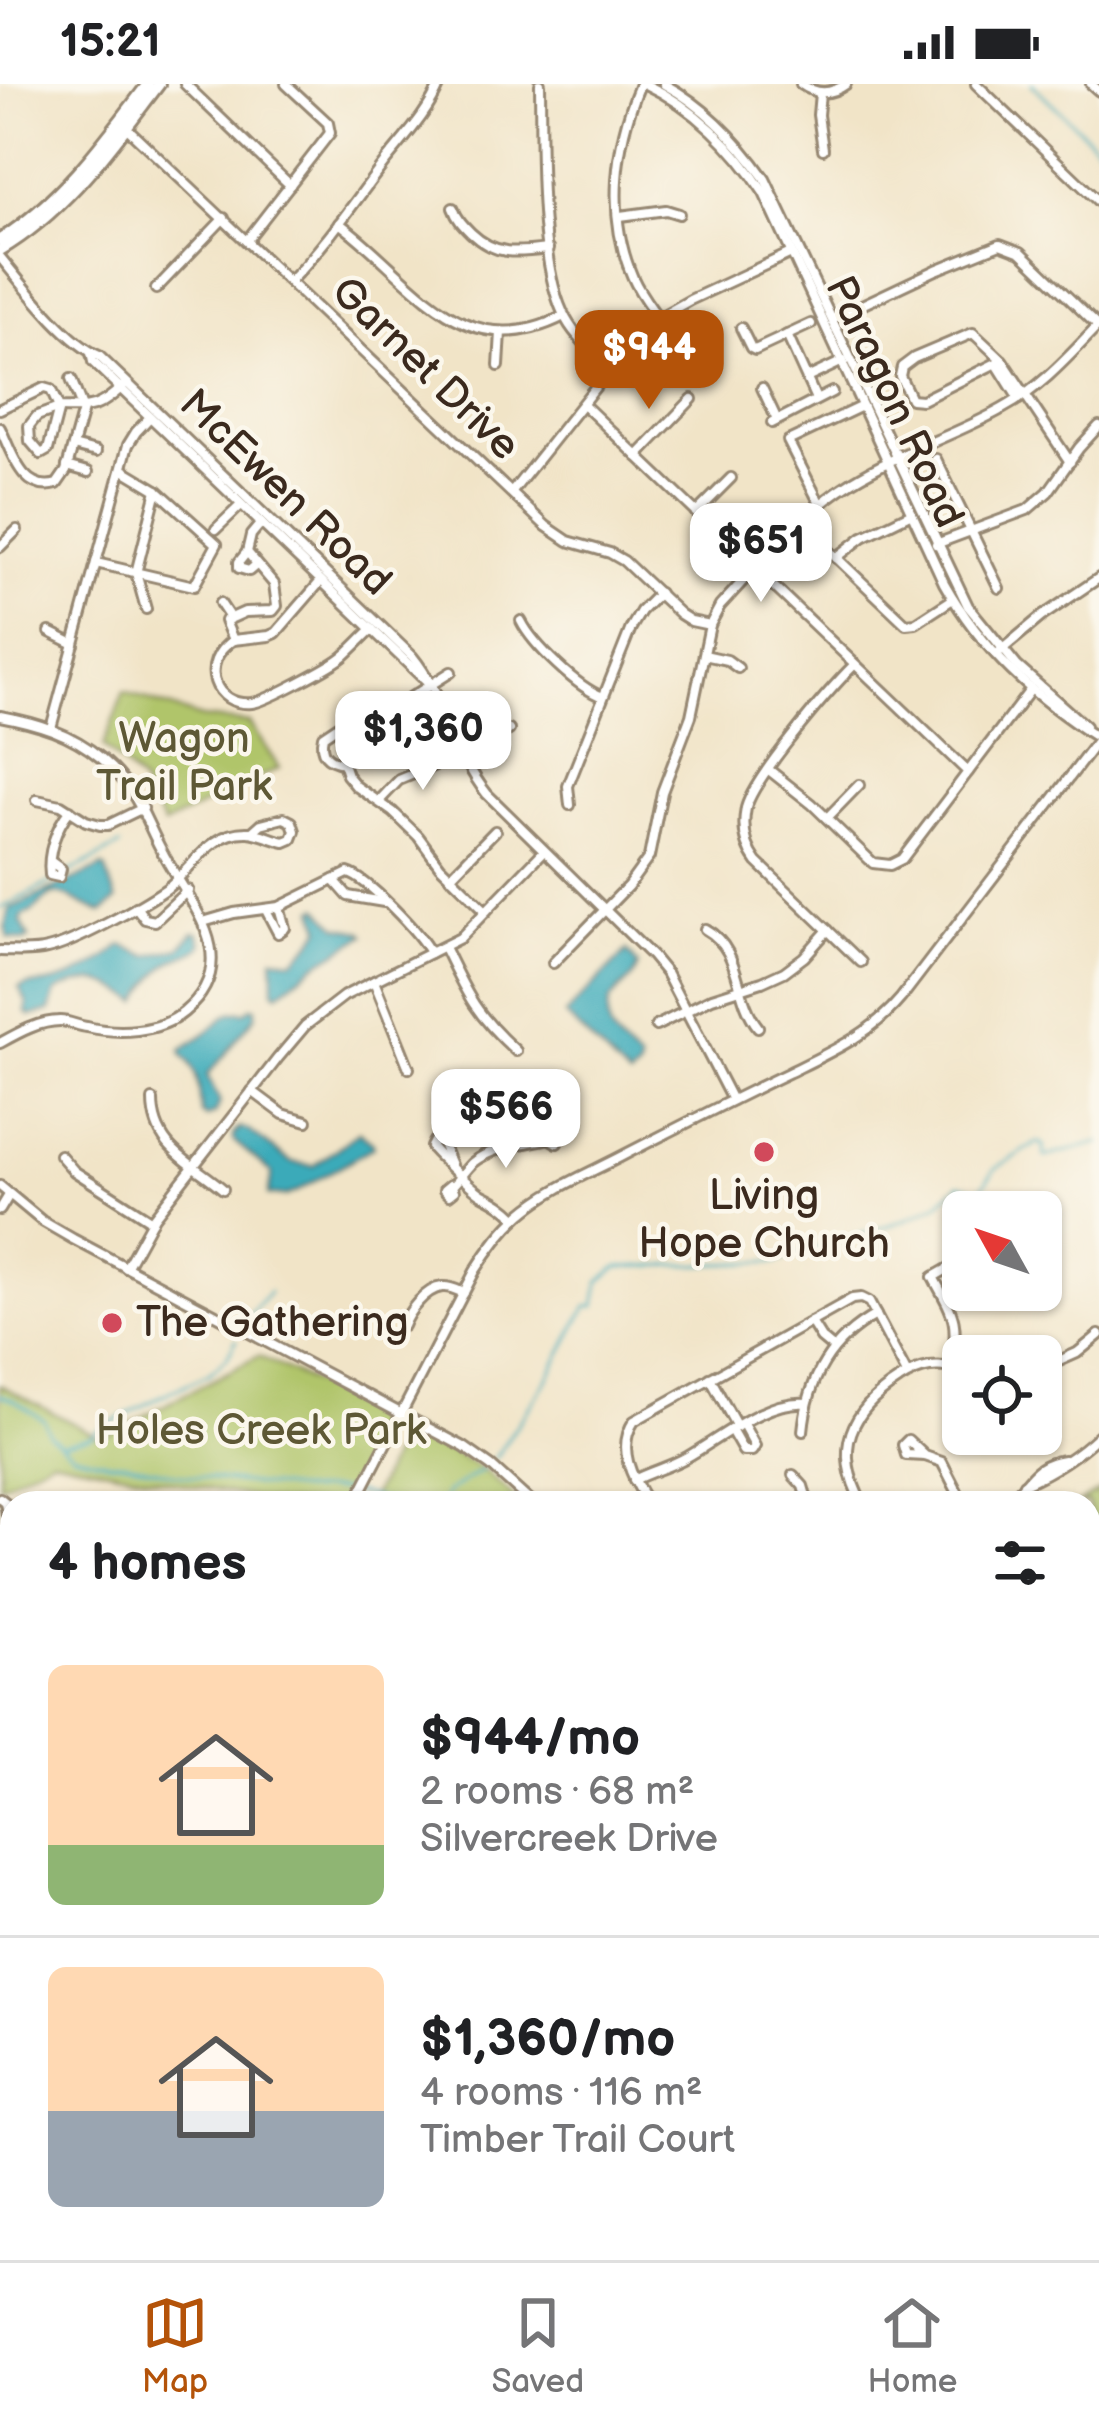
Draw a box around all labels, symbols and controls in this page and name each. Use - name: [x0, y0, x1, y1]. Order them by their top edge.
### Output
- text: 15:21: [60, 15, 161, 70]
- street label: Garnet Drive: [320, 267, 530, 471]
- street label: Paragon Road: [814, 268, 974, 536]
- pin: $944: [578, 310, 720, 412]
- text: $944: [602, 325, 696, 372]
- street label: McEwen Road: [168, 379, 402, 607]
- pin: $651: [690, 503, 832, 605]
- text: $651: [717, 518, 805, 565]
- pin: $1,360: [325, 691, 521, 793]
- text: $1,360: [362, 706, 484, 753]
- park label: Wagon Trail Park: [96, 714, 272, 813]
- pin: $566: [435, 1069, 577, 1171]
- text: $566: [458, 1084, 554, 1131]
- marker: Living Hope Church: [751, 1139, 777, 1165]
- place label: Living Hope Church: [638, 1171, 890, 1270]
- north arrow: [942, 1191, 1062, 1311]
- map controls: [942, 1191, 1062, 1455]
- place label: The Gathering: [136, 1298, 409, 1349]
- marker: The Gathering: [99, 1310, 125, 1336]
- button: locate: [942, 1335, 1062, 1455]
- park label: Holes Creek Park: [96, 1406, 427, 1457]
- icon: filters: [987, 1530, 1053, 1596]
- text: 4 homes: [48, 1533, 247, 1594]
- text: $944/mo: [420, 1708, 640, 1769]
- icon: home: [144, 1713, 288, 1857]
- text: 2 rooms · 68 m²: [420, 1769, 694, 1816]
- text: Silvercreek Drive: [420, 1816, 718, 1863]
- text: $1,360/mo: [420, 2009, 675, 2070]
- icon: home: [144, 2015, 288, 2159]
- text: 4 rooms · 116 m²: [420, 2070, 703, 2117]
- text: Timber Trail Court: [420, 2117, 735, 2164]
- tab: Map: [142, 2290, 208, 2402]
- tab: Saved: [491, 2290, 584, 2402]
- tab: Home: [868, 2290, 957, 2402]

